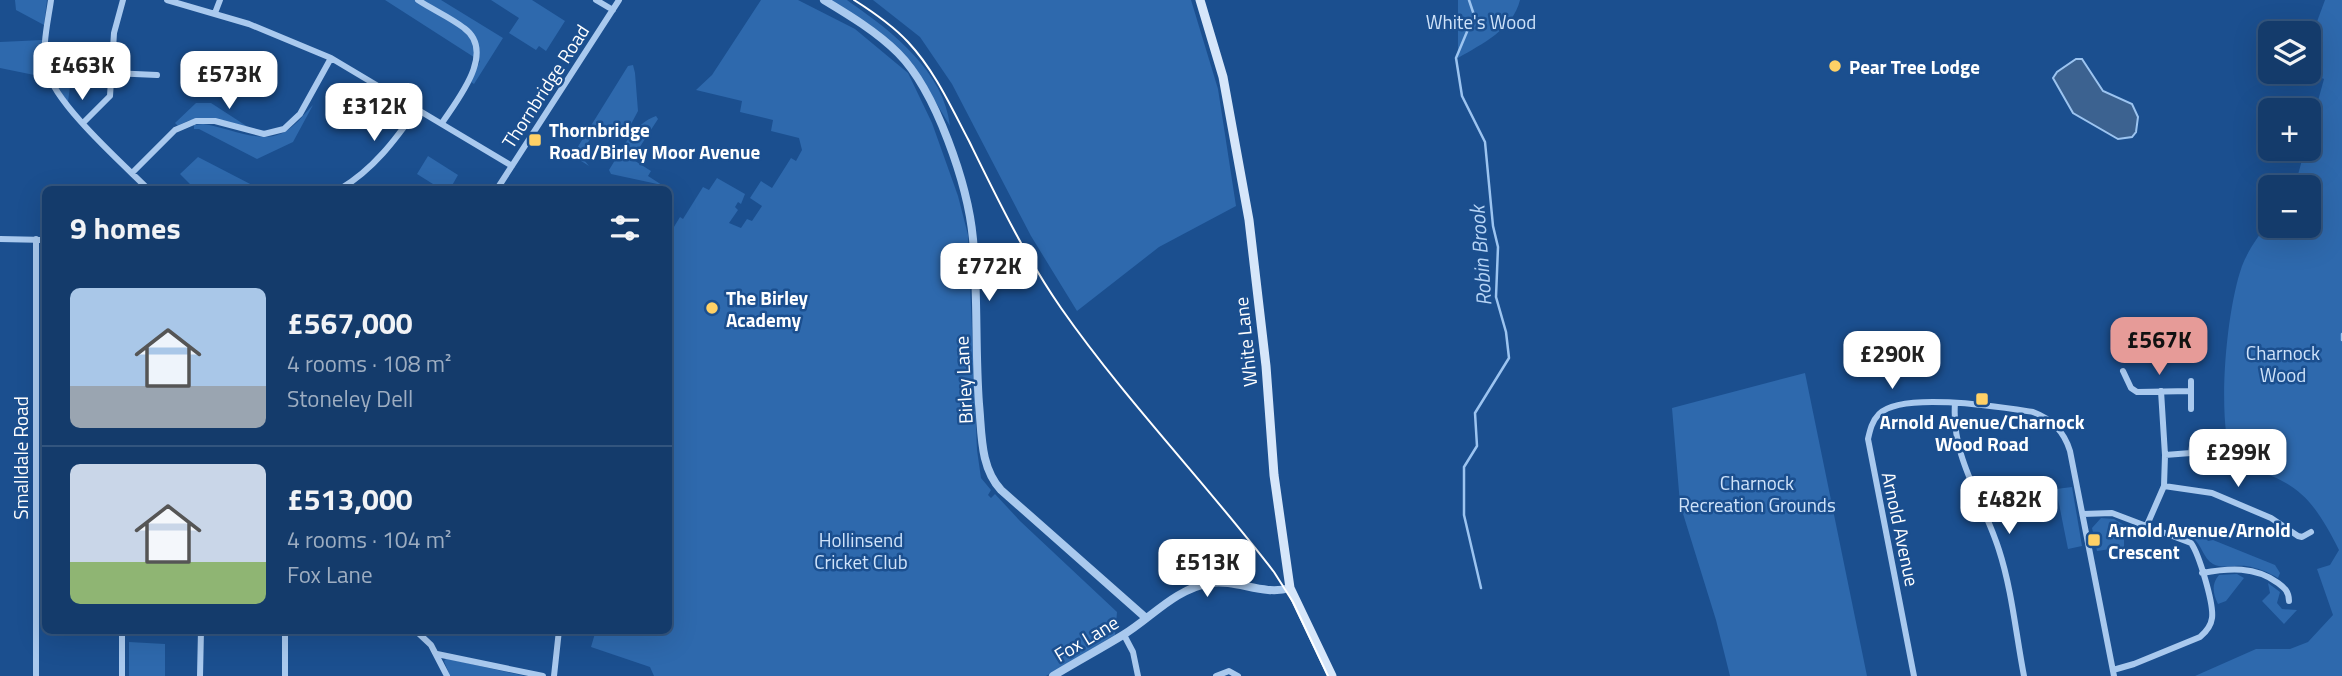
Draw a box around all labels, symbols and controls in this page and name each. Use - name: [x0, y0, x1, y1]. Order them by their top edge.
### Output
- park label: White's Wood: [1426, 7, 1536, 36]
- street label: Thornbridge Road: [494, 18, 596, 154]
- map controls: [2258, 21, 2321, 238]
- button: layers: [2258, 21, 2321, 84]
- pin: £463K: [33, 42, 131, 102]
- text: £463K: [49, 47, 115, 82]
- pin: £573K: [180, 52, 278, 111]
- place label: Pear Tree Lodge: [1849, 52, 1980, 81]
- text: £573K: [196, 56, 262, 91]
- marker: Pear Tree Lodge: [1827, 58, 1843, 74]
- pin: £312K: [325, 83, 423, 143]
- text: £312K: [341, 88, 407, 123]
- button: +: [2258, 98, 2321, 161]
- place label: Thornbridge Road/Birley Moor Avenue: [549, 115, 760, 166]
- marker: Thornbridge Road/Birley Moor Avenue: [527, 132, 543, 148]
- button: −: [2258, 175, 2321, 238]
- water label: Robin Brook: [1460, 202, 1499, 307]
- text: 9 homes: [70, 205, 181, 251]
- icon: filters: [606, 209, 644, 247]
- pin: £772K: [940, 244, 1038, 303]
- text: £772K: [956, 248, 1022, 283]
- place label: The Birley Academy: [726, 283, 809, 334]
- street label: White Lane: [1226, 296, 1264, 388]
- text: £567,000: [287, 300, 413, 346]
- marker: The Birley Academy: [704, 300, 720, 316]
- icon: home: [126, 316, 210, 400]
- pin: £567K: [2110, 318, 2208, 377]
- text: £567K: [2126, 322, 2192, 357]
- pin: £290K: [1843, 332, 1941, 391]
- street label: Birley Lane: [946, 335, 980, 425]
- text: £290K: [1859, 336, 1925, 371]
- park label: Charnock Wood: [2246, 338, 2320, 389]
- text: 4 rooms · 108 m²: [287, 346, 451, 381]
- text: Stoneley Dell: [287, 381, 413, 416]
- marker: Arnold Avenue/Charnock Wood Road: [1974, 391, 1990, 407]
- street label: Smalldale Road: [6, 396, 35, 520]
- place label: Arnold Avenue/Charnock Wood Road: [1880, 407, 2085, 458]
- pin: £299K: [2189, 430, 2287, 489]
- text: £299K: [2205, 434, 2271, 469]
- park label: Charnock Recreation Grounds: [1678, 468, 1836, 519]
- street label: Arnold Avenue: [1875, 469, 1927, 589]
- text: £513,000: [287, 476, 413, 522]
- pin: £482K: [1960, 476, 2058, 536]
- text: £482K: [1976, 481, 2042, 516]
- icon: home: [126, 492, 210, 576]
- place label: Arnold Avenue/Arnold Crescent: [2108, 515, 2291, 566]
- text: 4 rooms · 104 m²: [287, 522, 451, 557]
- park label: Hollinsend Cricket Club: [814, 525, 908, 576]
- marker: Arnold Avenue/Arnold Crescent: [2086, 532, 2102, 548]
- pin: £513K: [1158, 540, 1256, 599]
- text: £513K: [1174, 544, 1240, 579]
- text: Fox Lane: [287, 557, 373, 592]
- street label: Fox Lane: [1048, 607, 1124, 669]

